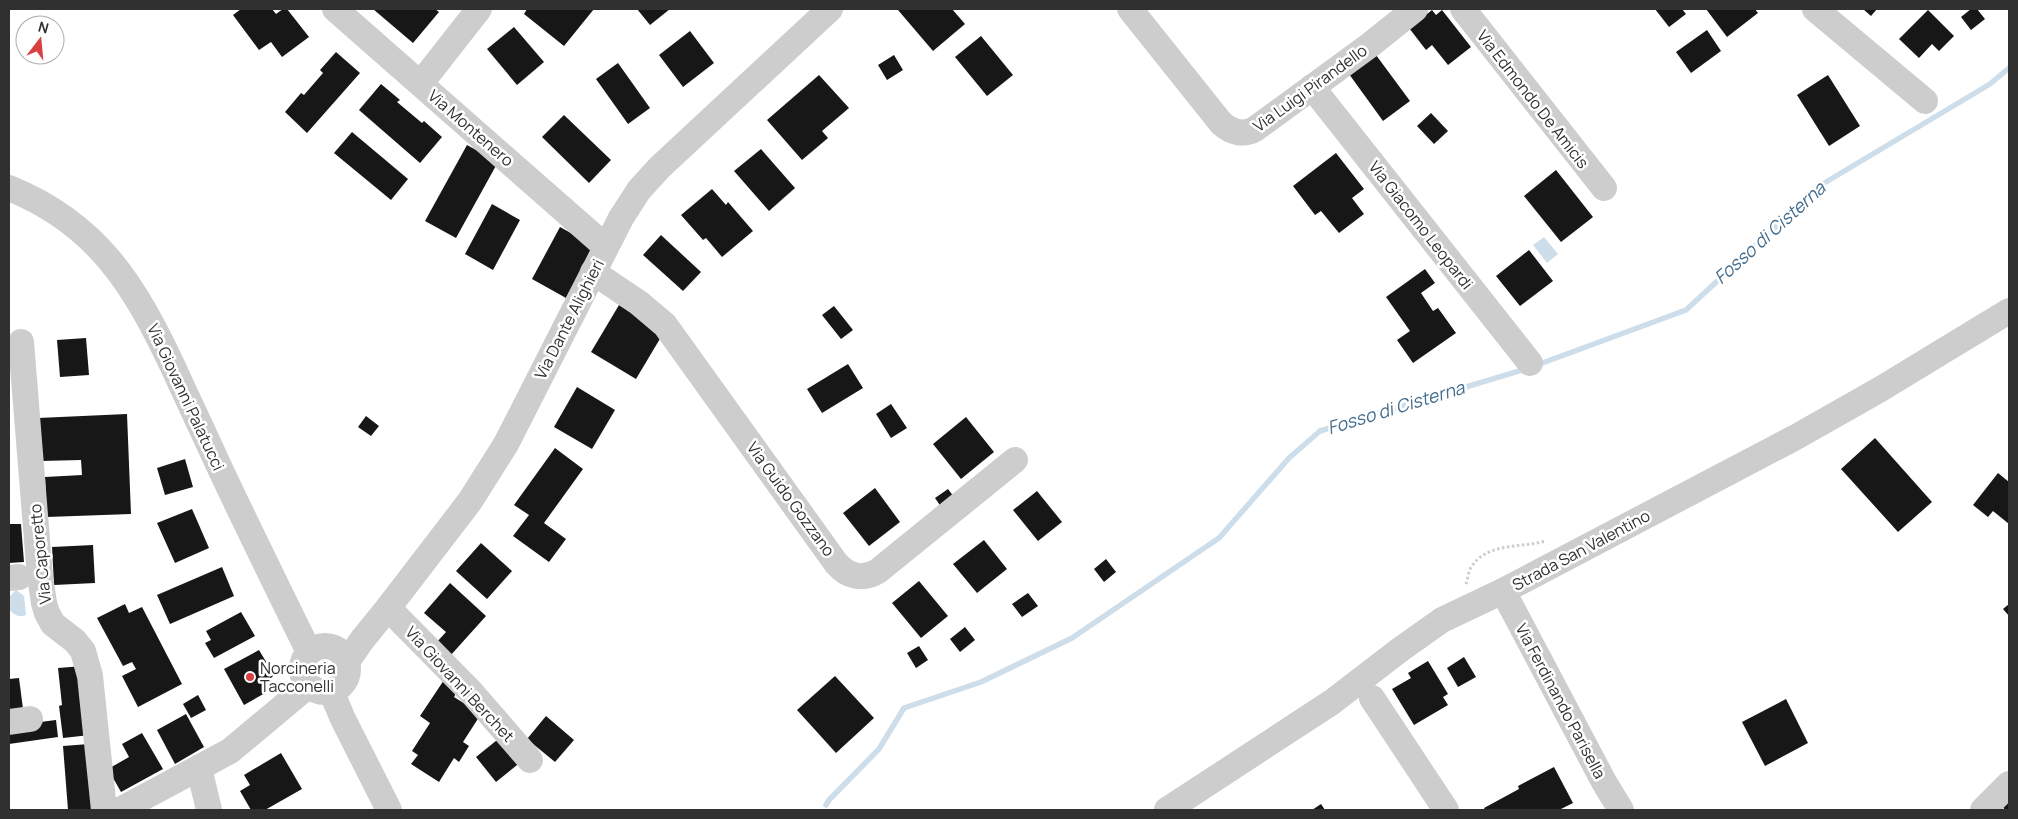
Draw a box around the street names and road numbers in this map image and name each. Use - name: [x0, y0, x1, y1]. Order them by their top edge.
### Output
- street label: Via Edmondo De Amicis: [1472, 25, 1594, 173]
- street label: Via Luigi Pirandello: [1249, 39, 1371, 137]
- street label: Via Montenero: [424, 85, 518, 171]
- street label: Via Giacomo Leopardi: [1364, 156, 1478, 294]
- street label: Via Dante Alighieri: [529, 255, 609, 383]
- street label: Via Giovanni Palatucci: [142, 320, 230, 474]
- street label: Via Guido Gozzano: [742, 437, 840, 561]
- street label: Via Caporetto: [24, 503, 56, 605]
- street label: Strada San Valentino: [1508, 504, 1654, 596]
- street label: Via Ferdinando Parisella: [1511, 619, 1611, 783]
- street label: Via Giovanni Berchet: [401, 621, 519, 747]

